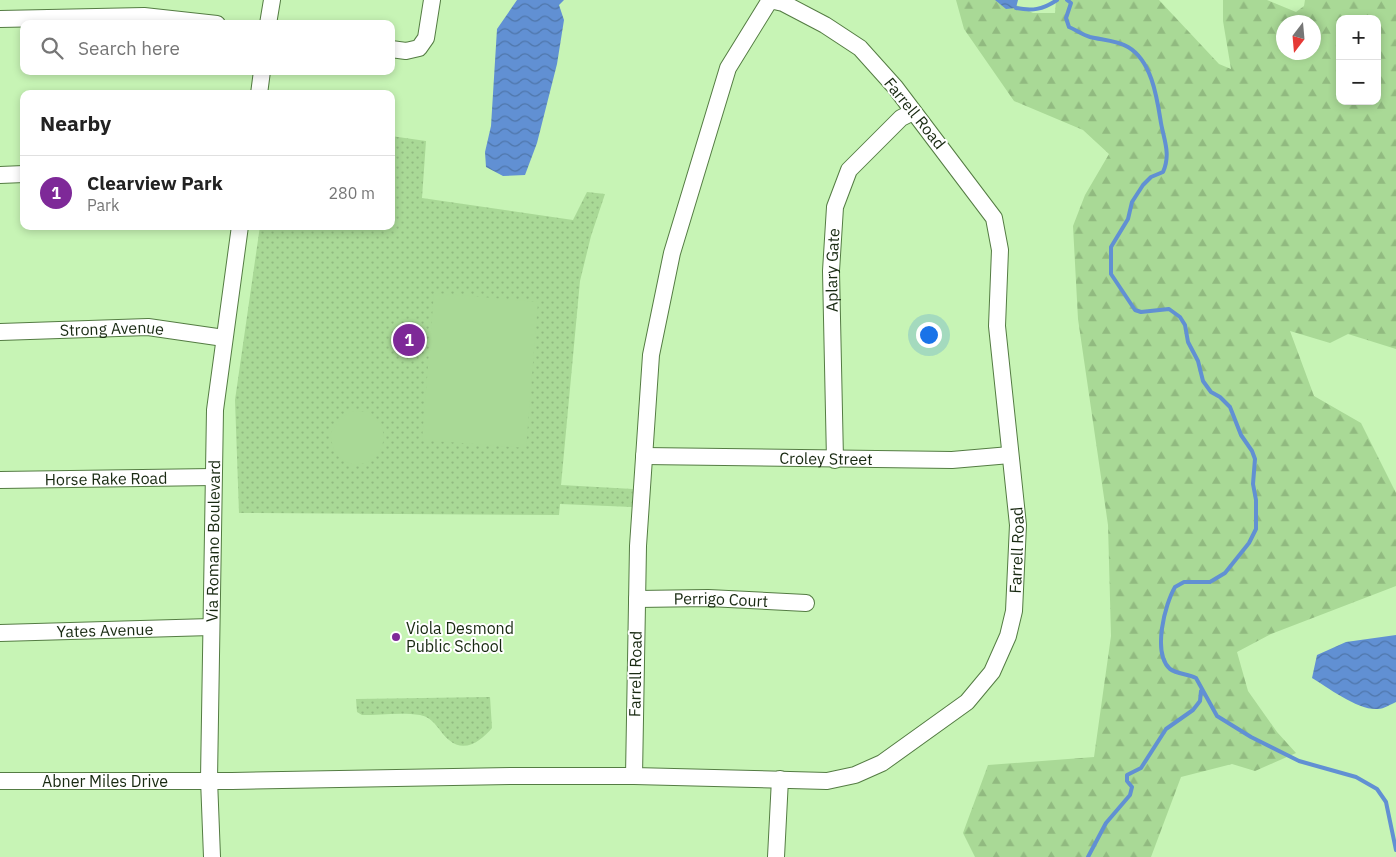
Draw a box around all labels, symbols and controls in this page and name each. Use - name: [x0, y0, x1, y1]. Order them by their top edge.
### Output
- north arrow: [1276, 15, 1321, 60]
- map controls: [1336, 15, 1381, 105]
- button: +: [1336, 15, 1381, 60]
- search box: [20, 20, 395, 75]
- icon: search: [38, 34, 66, 62]
- text: Search here: [78, 36, 180, 60]
- button: −: [1336, 60, 1381, 105]
- street label: Farrell Road: [880, 73, 950, 153]
- text: Nearby: [40, 109, 111, 137]
- text: Clearview Park: [87, 171, 223, 195]
- text: 1: [51, 183, 61, 203]
- text: 280 m: [328, 183, 375, 203]
- text: Park: [87, 195, 119, 215]
- street label: Aplary Gate: [821, 227, 844, 312]
- street label: Strong Avenue: [59, 317, 166, 340]
- pin: 1: [393, 321, 425, 359]
- your location: [916, 322, 942, 348]
- street label: Croley Street: [779, 448, 873, 469]
- street label: Via Romano Boulevard: [202, 460, 224, 622]
- street label: Horse Rake Road: [44, 468, 167, 489]
- street label: Farrell Road: [1005, 506, 1028, 594]
- street label: Perrigo Court: [674, 588, 769, 611]
- place label: Viola Desmond Public School: [406, 618, 514, 656]
- street label: Yates Avenue: [56, 619, 154, 641]
- marker: Viola Desmond Public School: [390, 631, 402, 643]
- street label: Farrell Road: [624, 631, 646, 717]
- street label: Abner Miles Drive: [42, 771, 168, 791]

